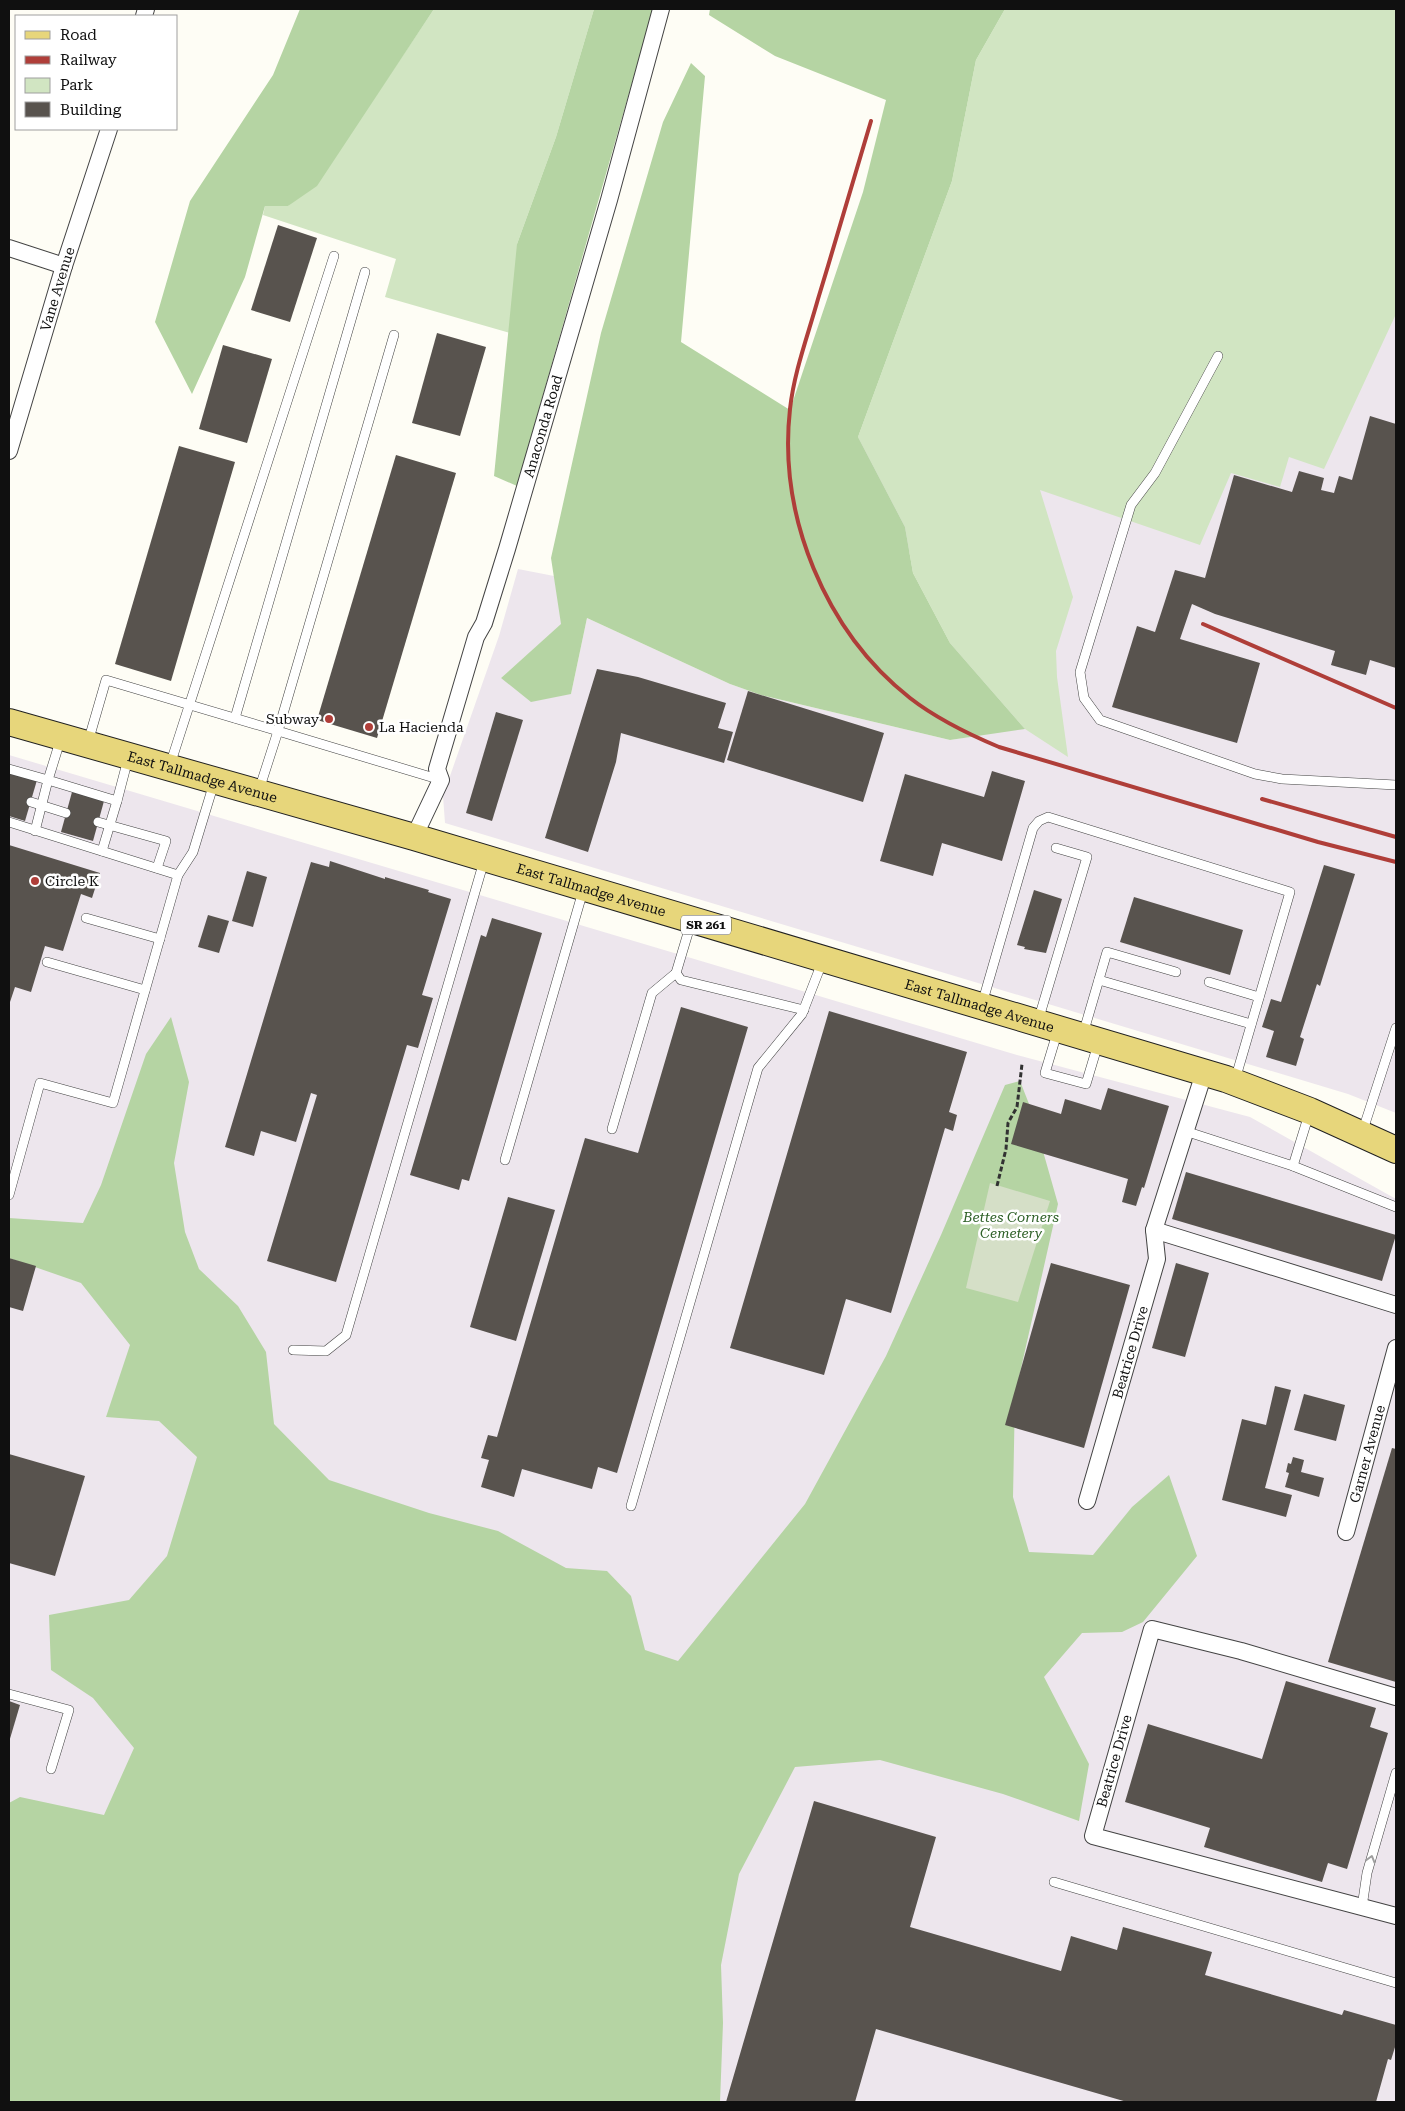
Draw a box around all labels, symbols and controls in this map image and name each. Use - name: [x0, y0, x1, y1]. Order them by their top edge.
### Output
- legend: [15, 15, 178, 130]
- text: Road: [60, 26, 97, 44]
- text: Railway: [60, 51, 117, 69]
- text: Park: [60, 76, 94, 94]
- text: Building: [60, 101, 122, 119]
- street label: Vane Avenue: [37, 245, 78, 333]
- street label: Anaconda Road: [520, 373, 565, 479]
- place label: Subway: [266, 711, 320, 727]
- marker: Subway: [323, 713, 335, 725]
- place label: La Hacienda: [379, 719, 464, 735]
- marker: La Hacienda: [363, 721, 375, 733]
- street label: East Tallmadge Avenue: [126, 748, 279, 806]
- street label: East Tallmadge Avenue: [515, 860, 668, 920]
- place label: Circle K: [45, 873, 99, 889]
- marker: Circle K: [29, 875, 41, 887]
- road number: SR 261: [681, 916, 731, 934]
- street label: East Tallmadge Avenue: [903, 976, 1056, 1035]
- park label: Bettes Corners Cemetery: [962, 1209, 1059, 1241]
- street label: Beatrice Drive: [1109, 1304, 1151, 1400]
- street label: Garner Avenue: [1346, 1403, 1388, 1505]
- street label: Beatrice Drive: [1093, 1713, 1135, 1809]
- one-way arrow: [1366, 1856, 1376, 1864]

